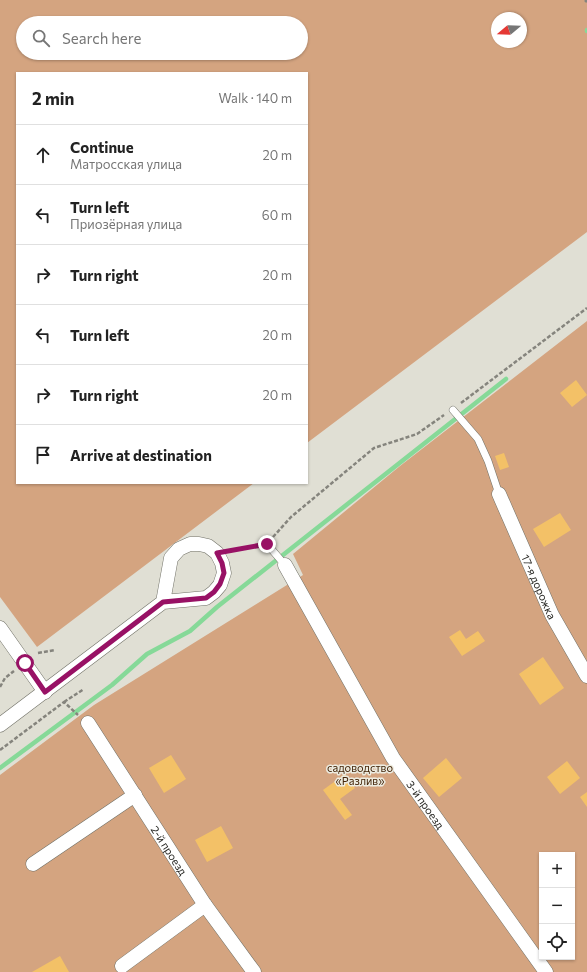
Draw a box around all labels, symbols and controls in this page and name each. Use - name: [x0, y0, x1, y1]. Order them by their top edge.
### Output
- north arrow: [491, 12, 527, 48]
- search box: [16, 16, 308, 60]
- icon: search: [30, 27, 52, 49]
- text: Search here: [62, 29, 141, 47]
- text: 2 min: [32, 88, 74, 109]
- text: Walk · 140 m: [219, 90, 292, 106]
- text: Continue: [70, 138, 134, 156]
- icon: ahead: [32, 144, 54, 166]
- text: 20 m: [263, 147, 292, 163]
- text: Матросская улица: [70, 156, 182, 172]
- text: Turn left: [70, 198, 129, 216]
- icon: left: [32, 204, 54, 226]
- text: 60 m: [262, 207, 292, 223]
- text: Приозёрная улица: [70, 216, 182, 232]
- icon: right: [32, 264, 54, 286]
- text: Turn right: [70, 266, 139, 284]
- text: 20 m: [263, 267, 292, 283]
- icon: left: [32, 324, 54, 346]
- text: Turn left: [70, 326, 129, 344]
- text: 20 m: [263, 327, 292, 343]
- icon: right: [32, 384, 54, 406]
- text: Turn right: [70, 386, 139, 404]
- text: 20 m: [263, 387, 292, 403]
- icon: arrive: [32, 444, 54, 466]
- text: Arrive at destination: [70, 446, 212, 464]
- route end: [258, 535, 276, 553]
- street label: 17-я дорожка: [520, 552, 559, 621]
- route start: [16, 654, 34, 672]
- park label: садоводство «Разлив»: [327, 761, 393, 787]
- street label: 3-й проезд: [404, 778, 448, 831]
- street label: 2-й проезд: [149, 823, 191, 878]
- map controls: [539, 852, 575, 960]
- button: +: [539, 852, 575, 888]
- button: −: [539, 888, 575, 924]
- button: locate: [539, 924, 575, 960]

